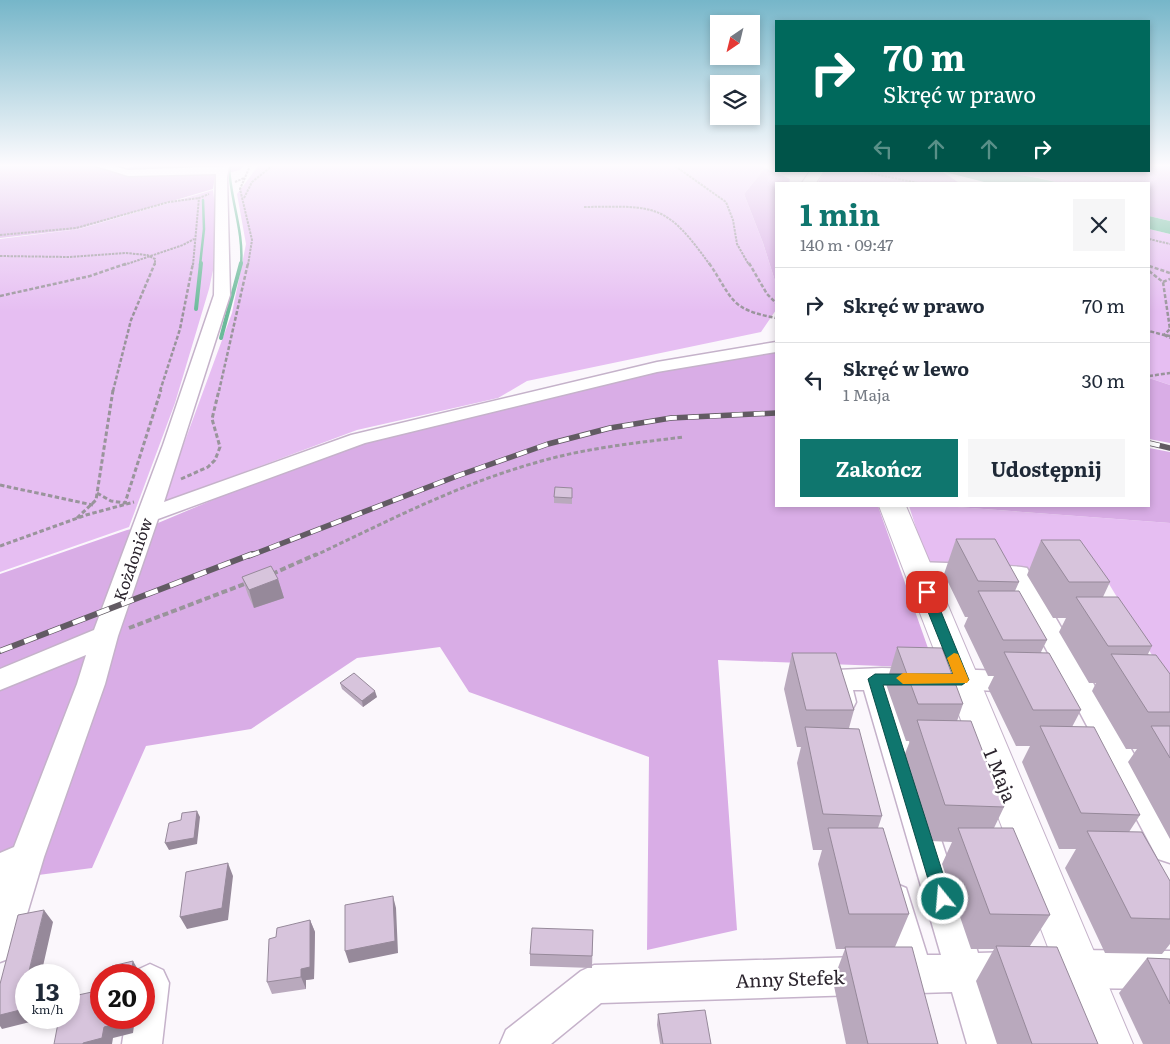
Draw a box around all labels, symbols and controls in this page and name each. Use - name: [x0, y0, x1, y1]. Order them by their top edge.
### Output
- north arrow: [710, 15, 760, 65]
- map controls: [710, 15, 760, 125]
- text: 70 m: [883, 30, 965, 82]
- icon: right: [800, 40, 865, 105]
- button: layers: [710, 75, 760, 125]
- text: Skręć w prawo: [883, 77, 1036, 110]
- icon: left: [869, 135, 897, 163]
- icon: ahead: [922, 135, 950, 163]
- icon: ahead: [975, 135, 1003, 163]
- icon: right: [1028, 135, 1056, 163]
- text: 1 min: [800, 191, 880, 235]
- button: close: [1073, 199, 1125, 251]
- text: 140 m · 09:47: [800, 232, 893, 256]
- icon: right: [800, 291, 828, 319]
- text: Skręć w prawo: [843, 291, 985, 319]
- text: 70 m: [1082, 291, 1125, 319]
- text: Skręć w lewo: [843, 354, 969, 382]
- icon: left: [800, 366, 828, 394]
- text: 30 m: [1081, 366, 1125, 394]
- text: 1 Maja: [843, 382, 890, 406]
- button: Zakończ: [800, 439, 958, 497]
- button: Udostępnij: [968, 439, 1125, 497]
- street label: Kożdoniów: [107, 514, 158, 604]
- pin: [906, 571, 948, 613]
- icon: arrive: [913, 578, 941, 606]
- street label: 1 Maja: [978, 744, 1025, 807]
- position arrow: [916, 872, 968, 924]
- street label: Anny Stefek: [735, 962, 845, 994]
- speed limit sign: 20: [90, 964, 155, 1029]
- text: 13: [35, 972, 60, 1009]
- text: km/h: [32, 1000, 63, 1018]

